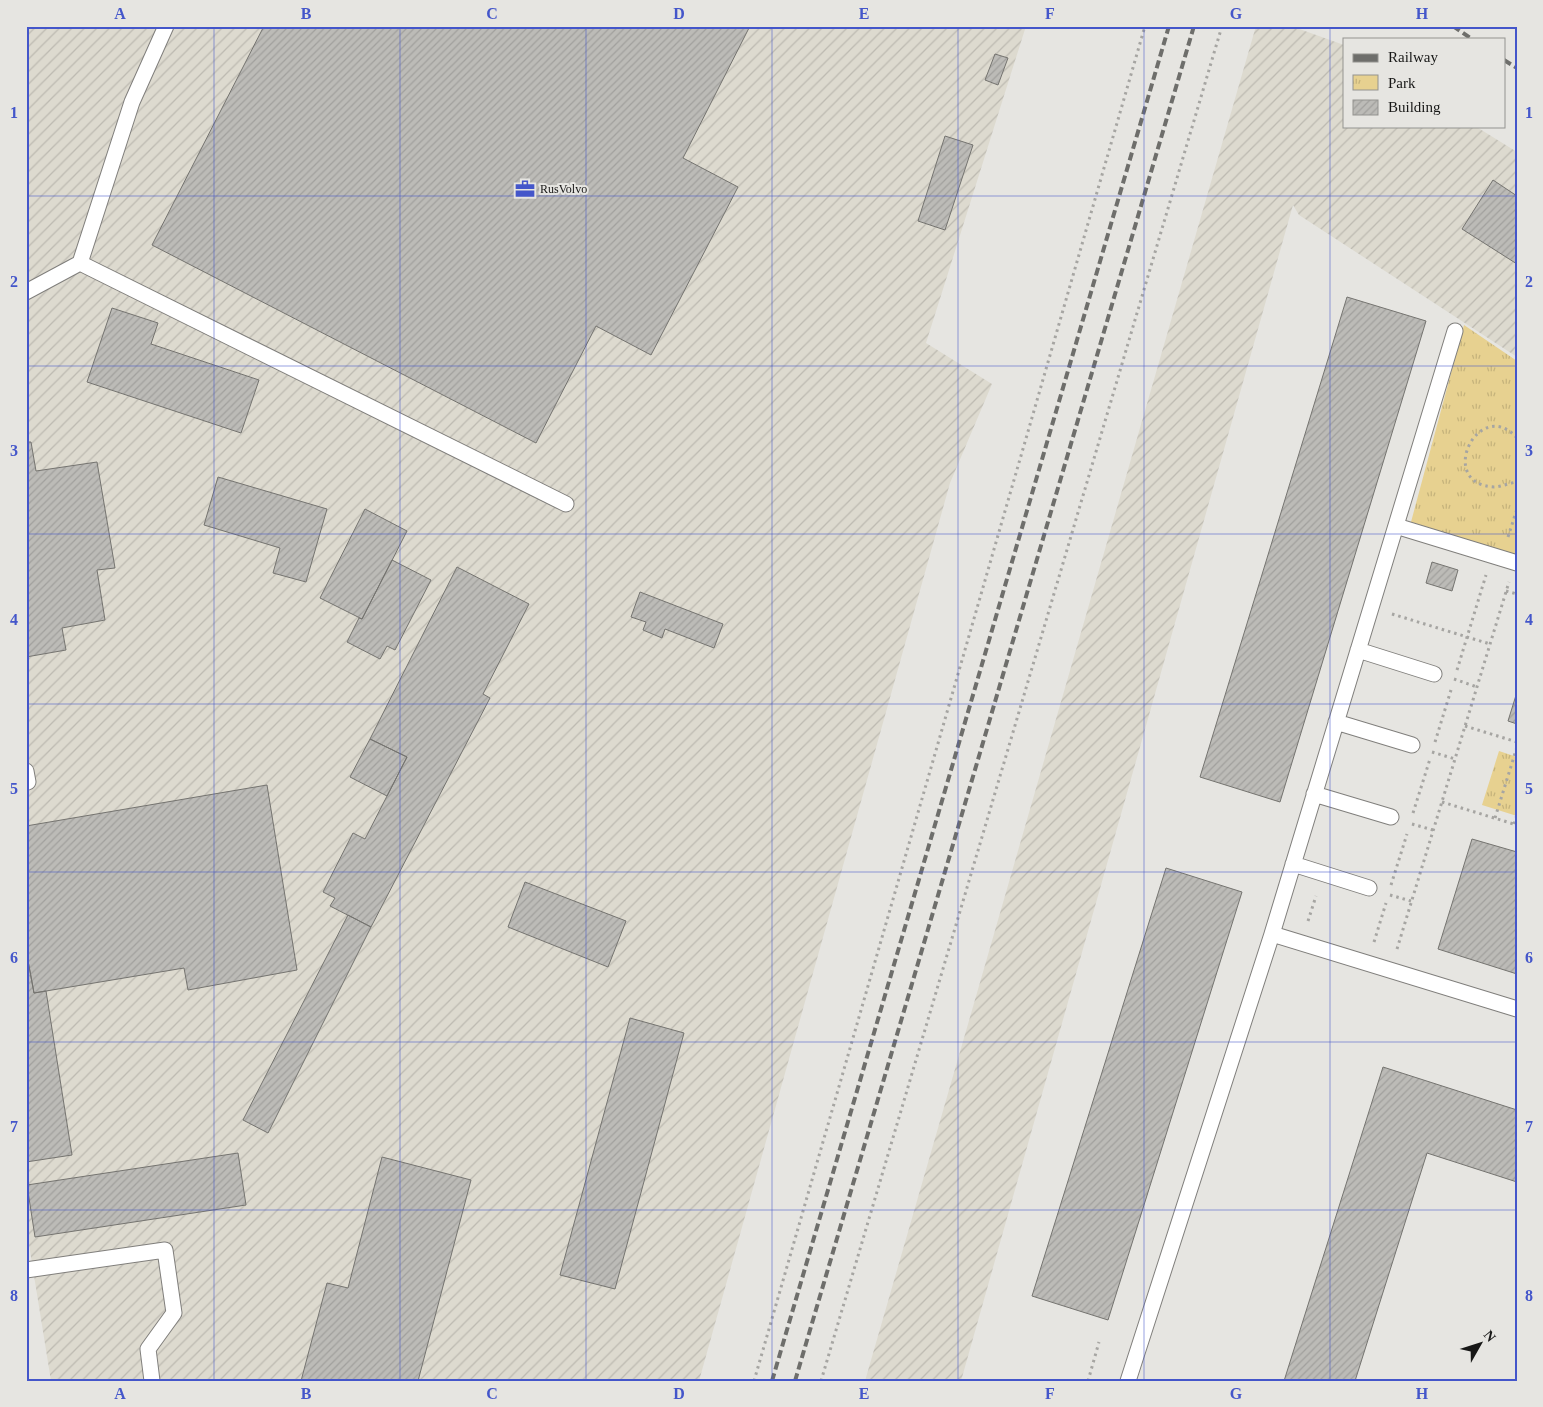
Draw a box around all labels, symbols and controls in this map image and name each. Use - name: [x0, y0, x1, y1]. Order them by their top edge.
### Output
- text: A: [114, 5, 126, 22]
- text: B: [301, 5, 312, 22]
- text: C: [486, 5, 498, 22]
- text: D: [673, 5, 685, 22]
- text: E: [859, 5, 869, 22]
- text: F: [1045, 5, 1055, 22]
- text: G: [1230, 5, 1243, 22]
- text: H: [1416, 5, 1429, 22]
- legend: [1343, 38, 1506, 128]
- text: Railway: [1388, 49, 1438, 65]
- text: Park: [1388, 75, 1416, 91]
- text: Building: [1388, 99, 1441, 115]
- text: 1: [10, 104, 18, 121]
- text: 1: [1525, 104, 1533, 121]
- office icon: RusVolvo: [514, 178, 536, 200]
- place label: RusVolvo: [540, 182, 587, 196]
- text: 2: [10, 273, 18, 290]
- text: 2: [1525, 273, 1533, 290]
- text: 3: [10, 442, 18, 459]
- text: 3: [1525, 442, 1533, 459]
- text: 4: [10, 611, 18, 628]
- text: 4: [1525, 611, 1533, 628]
- text: 5: [10, 780, 18, 797]
- text: 5: [1525, 780, 1533, 797]
- text: 6: [10, 949, 18, 966]
- text: 6: [1525, 949, 1533, 966]
- text: 7: [10, 1118, 18, 1135]
- text: 7: [1525, 1118, 1533, 1135]
- text: 8: [10, 1287, 18, 1304]
- text: 8: [1525, 1287, 1533, 1304]
- north arrow: [1456, 1320, 1506, 1370]
- text: N: [1481, 1327, 1499, 1345]
- text: A: [114, 1385, 126, 1402]
- text: B: [301, 1385, 312, 1402]
- text: C: [486, 1385, 498, 1402]
- text: D: [673, 1385, 685, 1402]
- text: E: [859, 1385, 869, 1402]
- text: F: [1045, 1385, 1055, 1402]
- text: G: [1230, 1385, 1243, 1402]
- text: H: [1416, 1385, 1429, 1402]

